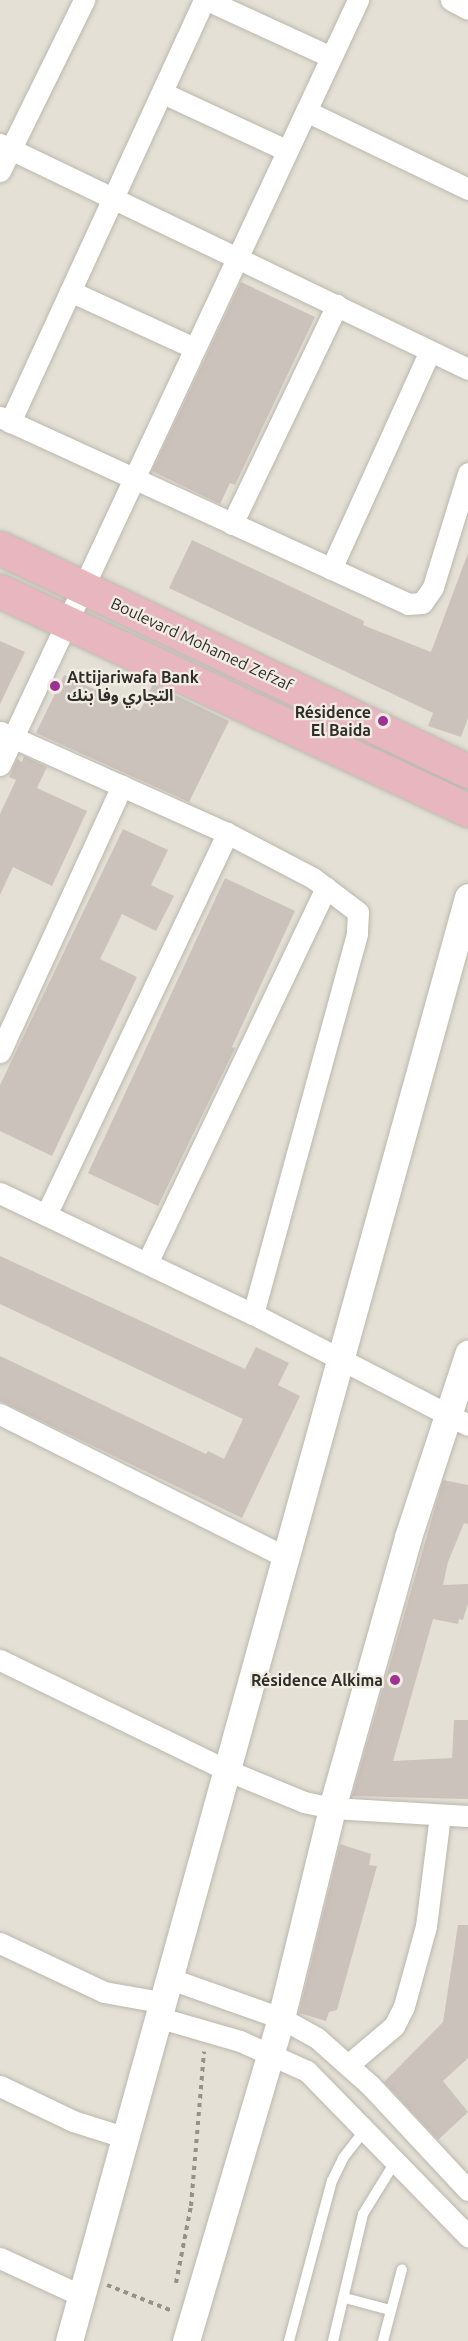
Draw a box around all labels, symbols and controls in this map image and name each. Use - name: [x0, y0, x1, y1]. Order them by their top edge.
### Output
- street label: Boulevard Mohamed Zefzaf: [108, 593, 296, 695]
- place label: Attijariwafa Bank التجاري وفا بنك: [67, 667, 199, 705]
- marker: Attijariwafa Bank التجاري وفا بنك: [48, 679, 62, 693]
- place label: Résidence El Baida: [295, 702, 371, 740]
- marker: Résidence El Baida: [376, 714, 390, 728]
- place label: Résidence Alkima: [251, 1670, 383, 1690]
- marker: Résidence Alkima: [388, 1673, 402, 1687]

